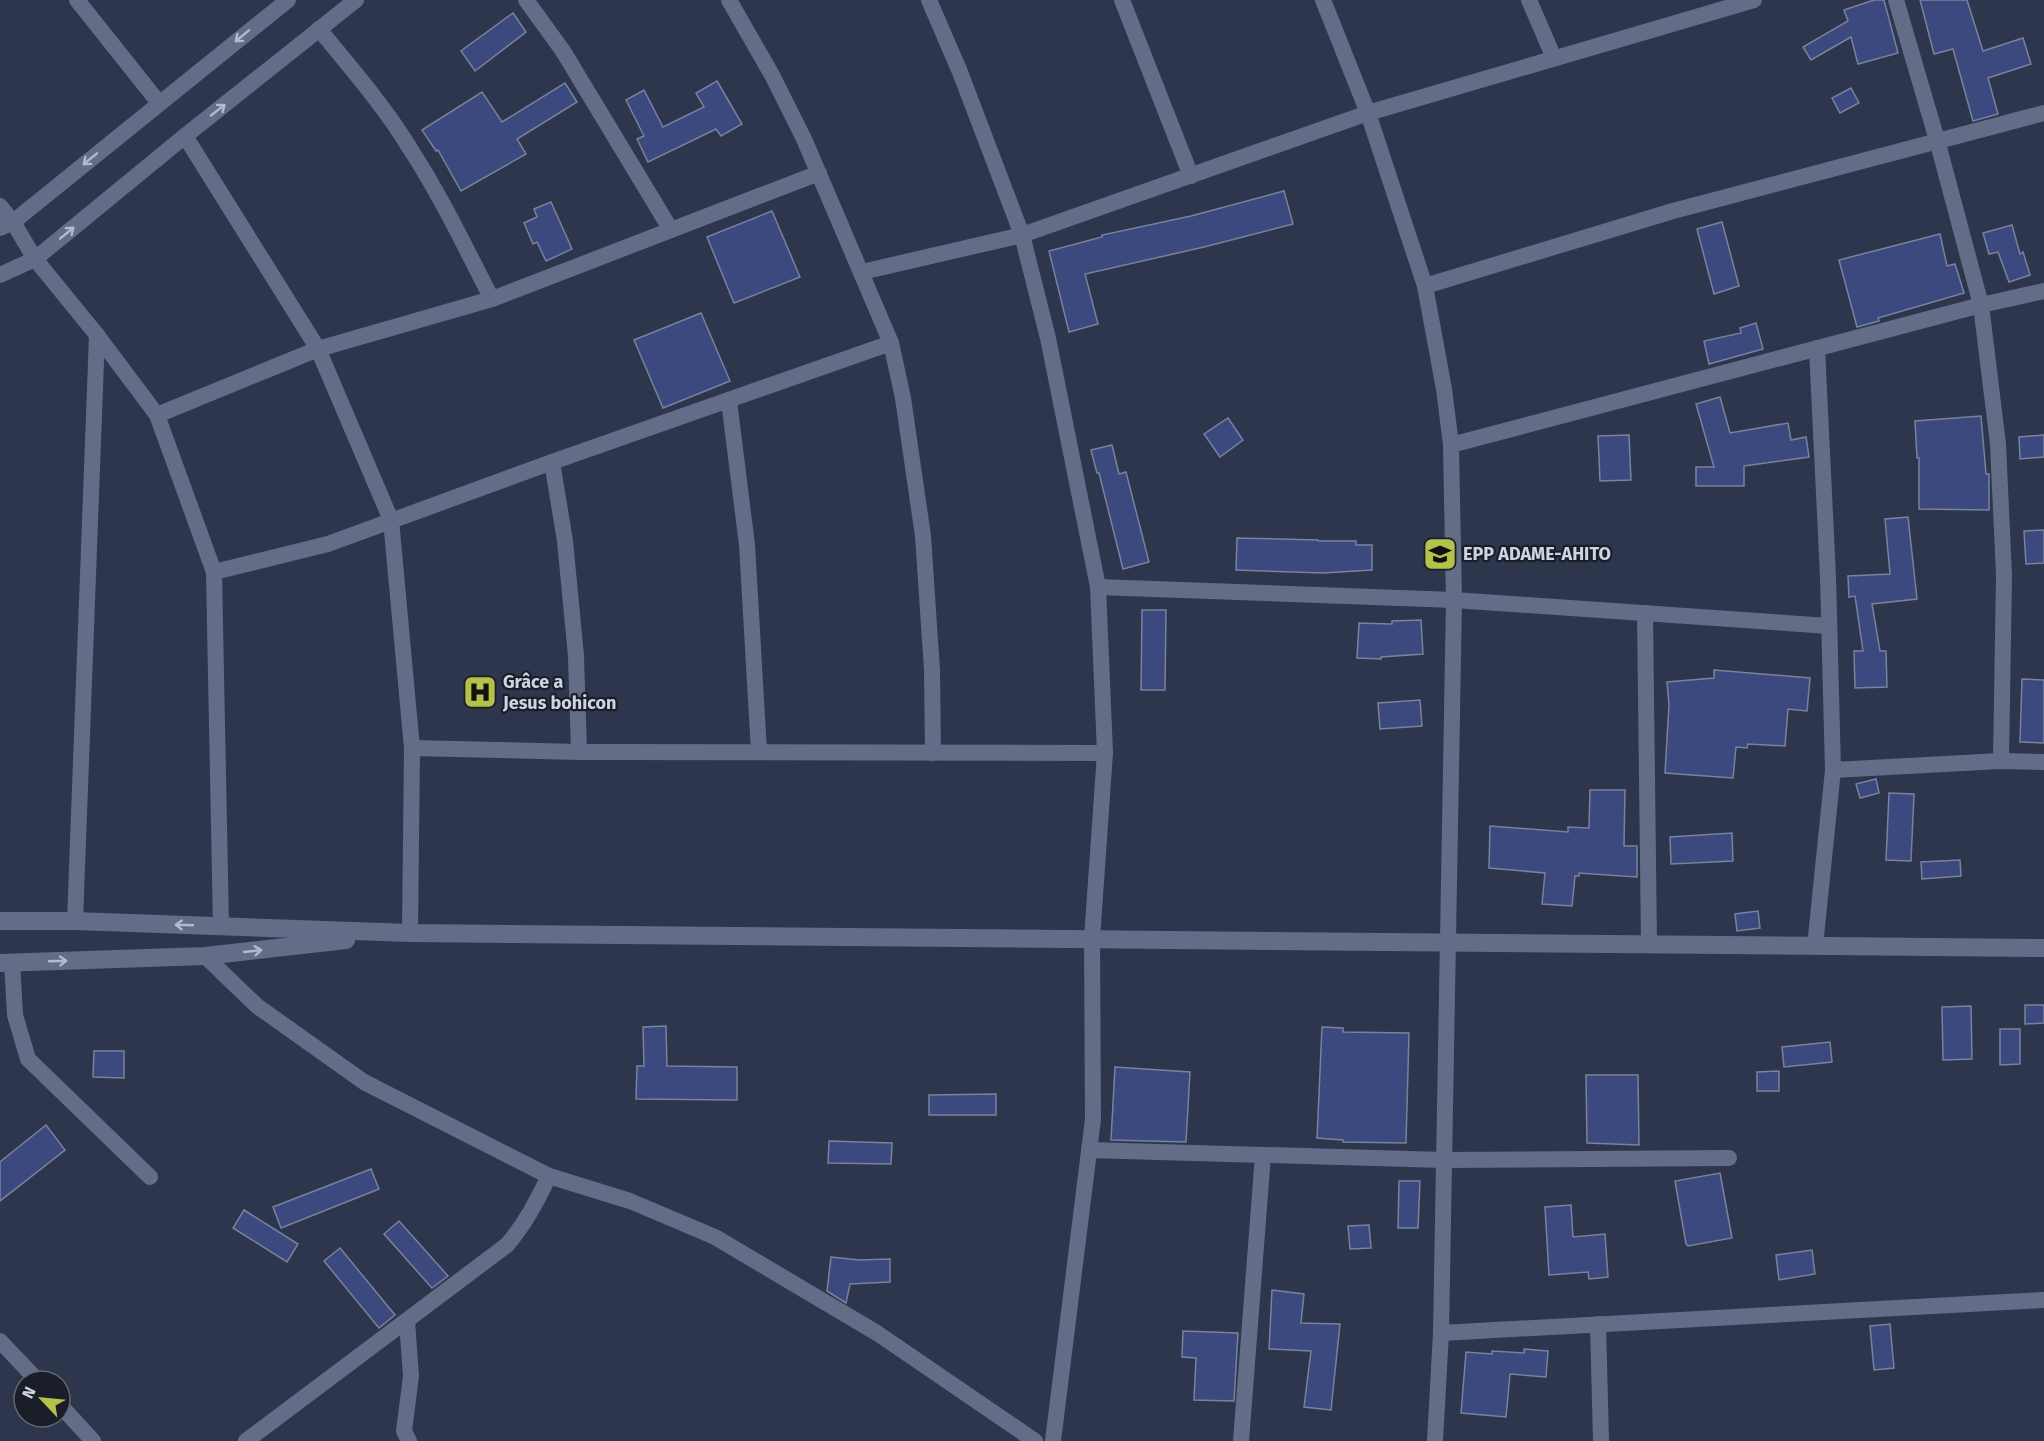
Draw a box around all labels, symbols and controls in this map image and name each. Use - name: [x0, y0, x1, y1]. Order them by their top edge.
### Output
- one-way arrow: [234, 30, 250, 43]
- one-way arrow: [210, 103, 226, 116]
- one-way arrow: [83, 152, 98, 166]
- one-way arrow: [59, 226, 74, 240]
- school or university icon: EPP ADAME-AHITO: [1422, 536, 1458, 572]
- place label: EPP ADAME-AHITO: [1463, 543, 1611, 565]
- place label: Grâce a Jesus bohicon: [502, 671, 616, 714]
- hospital icon: Grâce a Jesus bohicon: [462, 674, 498, 710]
- one-way arrow: [175, 920, 195, 931]
- one-way arrow: [243, 945, 263, 956]
- one-way arrow: [48, 955, 68, 967]
- north arrow: [12, 1369, 72, 1429]
- text: N: [18, 1384, 40, 1402]

